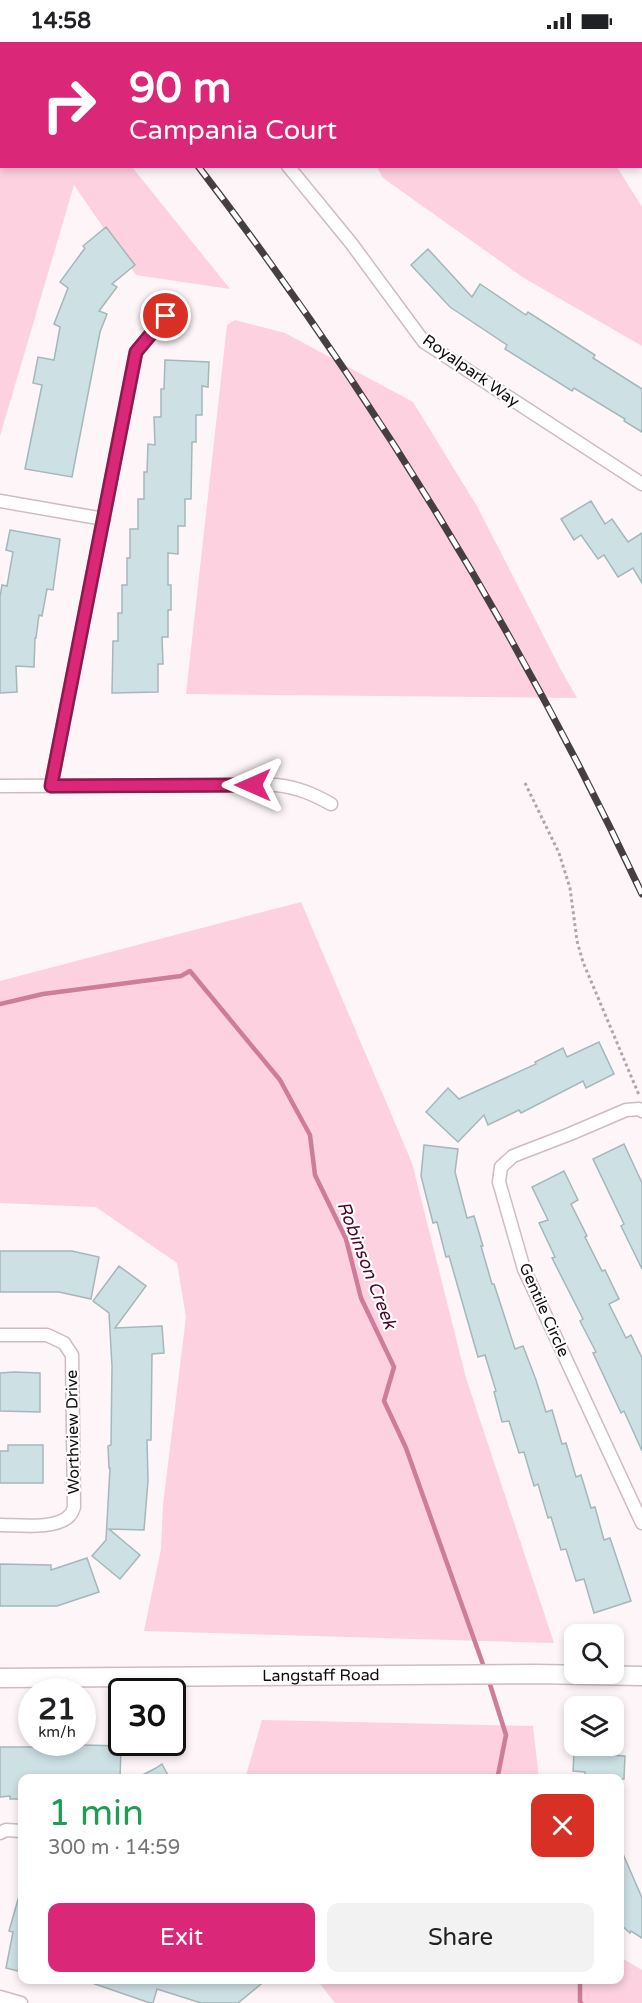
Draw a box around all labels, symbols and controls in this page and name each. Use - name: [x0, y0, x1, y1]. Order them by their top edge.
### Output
- text: 14:58: [30, 8, 91, 34]
- text: 90 m: [129, 63, 231, 114]
- icon: right: [30, 66, 108, 144]
- text: Campania Court: [129, 114, 337, 147]
- pin: [140, 290, 191, 341]
- icon: arrive: [149, 299, 182, 332]
- street label: Royalpark Way: [419, 330, 524, 412]
- position arrow: [221, 753, 285, 817]
- water label: Robinson Creek: [333, 1198, 402, 1333]
- street label: Gentile Circle: [514, 1260, 574, 1360]
- street label: Worthview Drive: [62, 1369, 84, 1495]
- map controls: [564, 1624, 624, 1756]
- button: search: [564, 1624, 624, 1684]
- street label: Langstaff Road: [262, 1665, 380, 1686]
- speed limit sign: 30: [108, 1678, 186, 1756]
- text: 21: [38, 1691, 76, 1728]
- button: layers: [564, 1696, 624, 1756]
- text: km/h: [38, 1723, 76, 1741]
- text: 1 min: [48, 1792, 144, 1835]
- button: close: [531, 1794, 594, 1857]
- text: 300 m · 14:59: [48, 1836, 180, 1860]
- button: Exit: [48, 1903, 315, 1972]
- button: Share: [327, 1903, 594, 1972]

